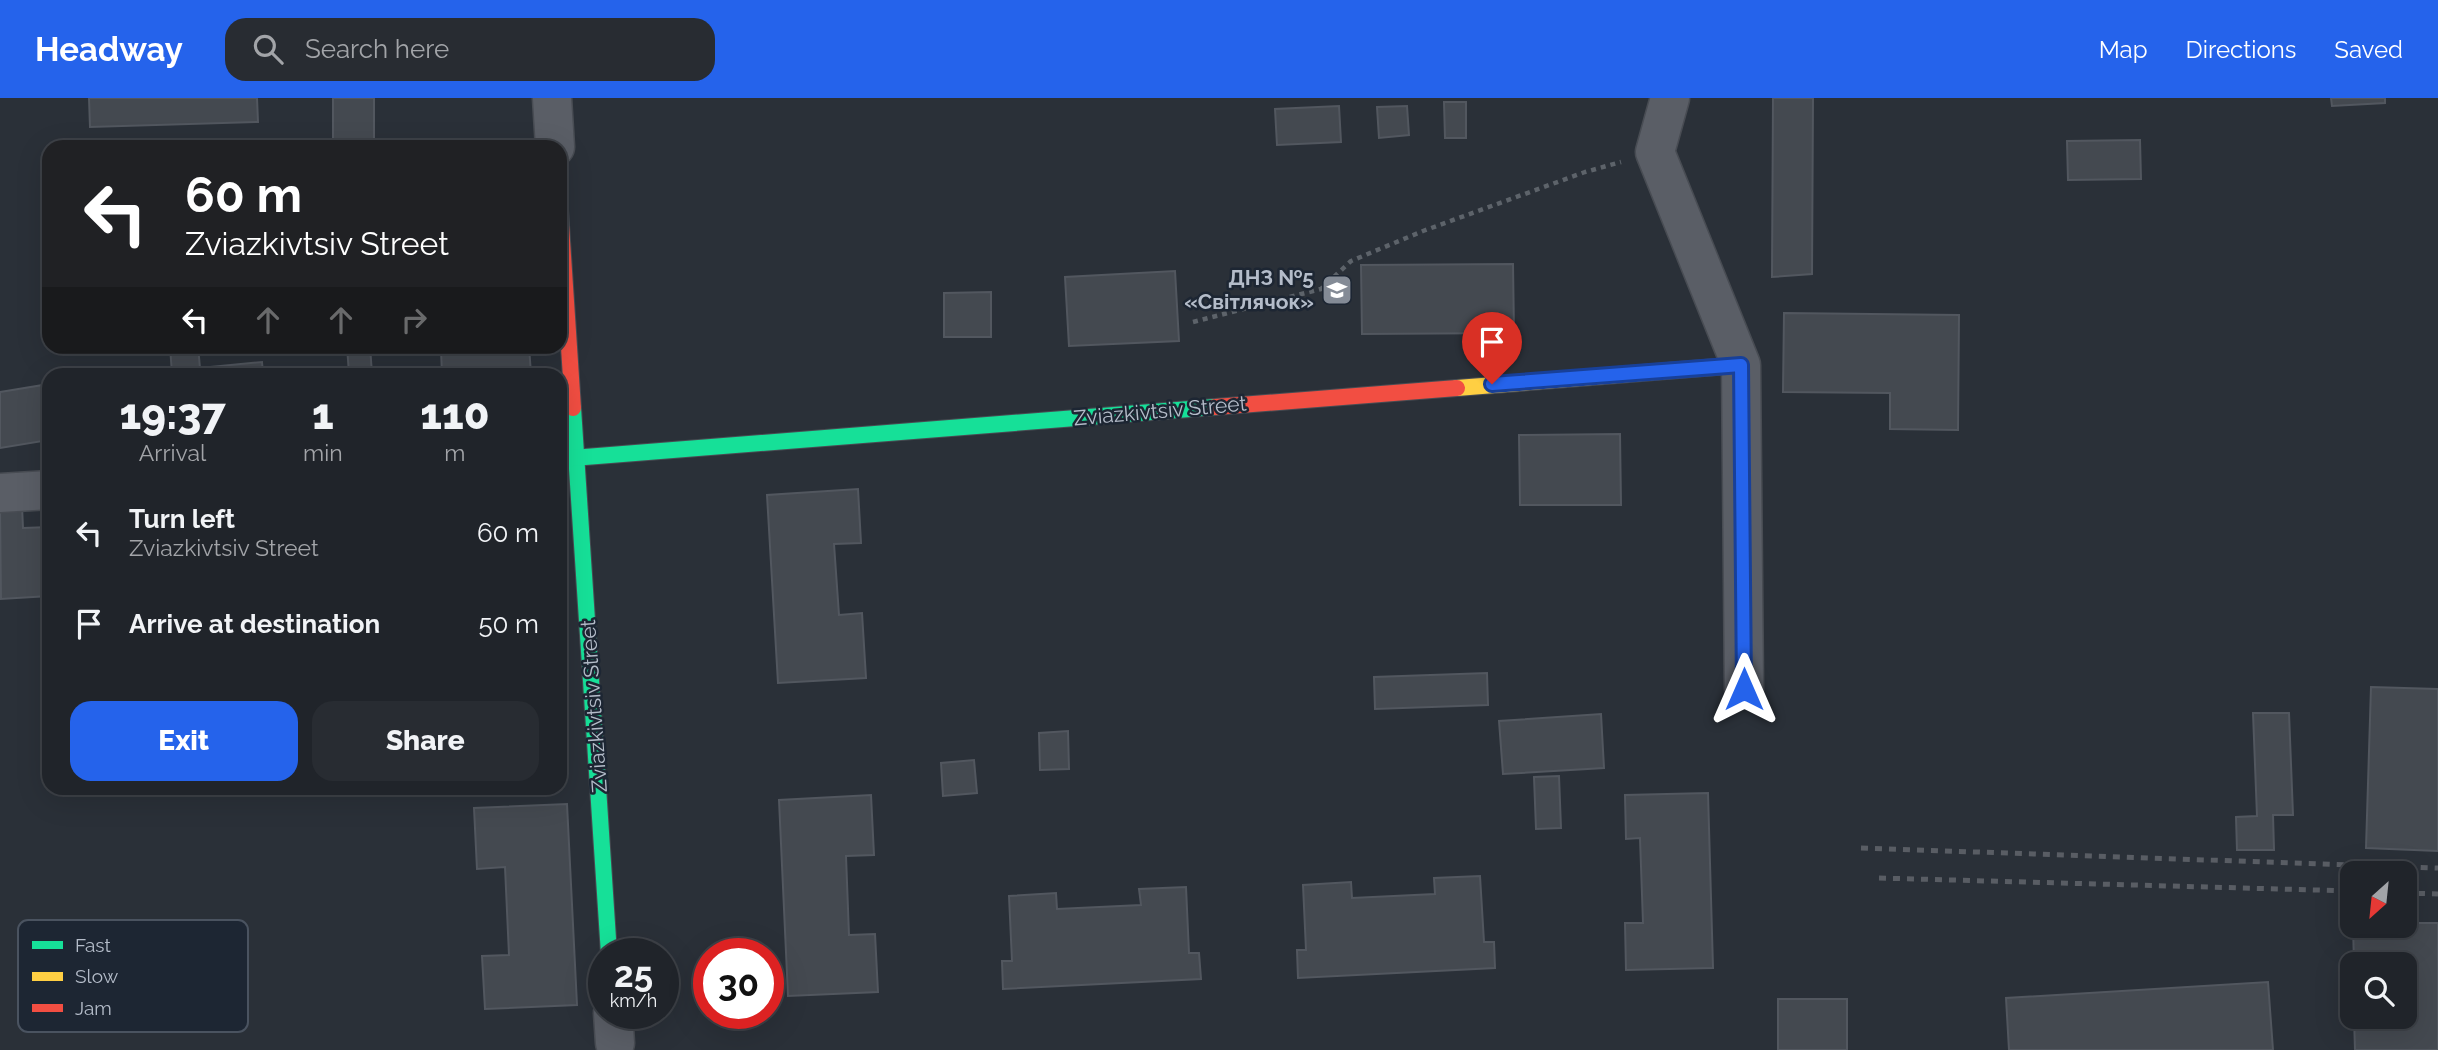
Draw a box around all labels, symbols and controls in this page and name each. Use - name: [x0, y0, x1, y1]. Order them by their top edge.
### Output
- search box: [225, 18, 715, 81]
- text: Headway: [35, 30, 183, 69]
- icon: search: [249, 30, 287, 68]
- text: Search here: [305, 34, 449, 64]
- text: Map: [2099, 35, 2148, 64]
- text: Directions: [2186, 35, 2296, 64]
- text: Saved: [2334, 35, 2403, 64]
- text: 60 m: [185, 166, 302, 223]
- icon: left: [70, 168, 161, 259]
- text: Zviazkivtsiv Street: [185, 225, 449, 262]
- place label: ДНЗ №5 «Світлячок»: [1184, 265, 1314, 314]
- school or university icon: ДНЗ №5 «Світлячок»: [1320, 273, 1354, 307]
- icon: left: [176, 301, 214, 339]
- icon: ahead: [249, 301, 287, 339]
- icon: ahead: [322, 301, 360, 339]
- icon: right: [395, 301, 433, 339]
- pin: [1462, 312, 1522, 384]
- icon: arrive: [1473, 323, 1511, 361]
- text: 19:37: [120, 390, 226, 439]
- text: 1: [312, 390, 334, 439]
- text: 110: [420, 390, 489, 439]
- street label: Zviazkivtsiv Street: [1073, 391, 1247, 431]
- text: Arrival: [139, 439, 206, 466]
- text: min: [303, 439, 343, 466]
- text: m: [444, 439, 465, 466]
- text: Turn left: [129, 504, 235, 534]
- icon: left: [70, 514, 108, 552]
- text: 60 m: [477, 518, 539, 548]
- text: Zviazkivtsiv Street: [129, 534, 319, 561]
- icon: arrive: [70, 605, 108, 643]
- text: Arrive at destination: [129, 609, 380, 639]
- text: 50 m: [478, 609, 539, 639]
- street label: Zviazkivtsiv Street: [575, 619, 612, 793]
- position arrow: [1707, 652, 1781, 726]
- button: Exit: [70, 701, 298, 781]
- button: Share: [312, 701, 539, 781]
- north arrow: [2340, 861, 2417, 938]
- map controls: [2340, 861, 2417, 1029]
- legend: [18, 920, 248, 1032]
- text: Fast: [75, 934, 111, 956]
- speed limit sign: 30: [693, 938, 784, 1029]
- button: search: [2340, 952, 2417, 1029]
- text: 25: [614, 954, 653, 995]
- text: Slow: [75, 965, 119, 987]
- text: km/h: [610, 990, 657, 1011]
- text: Jam: [75, 997, 112, 1019]

